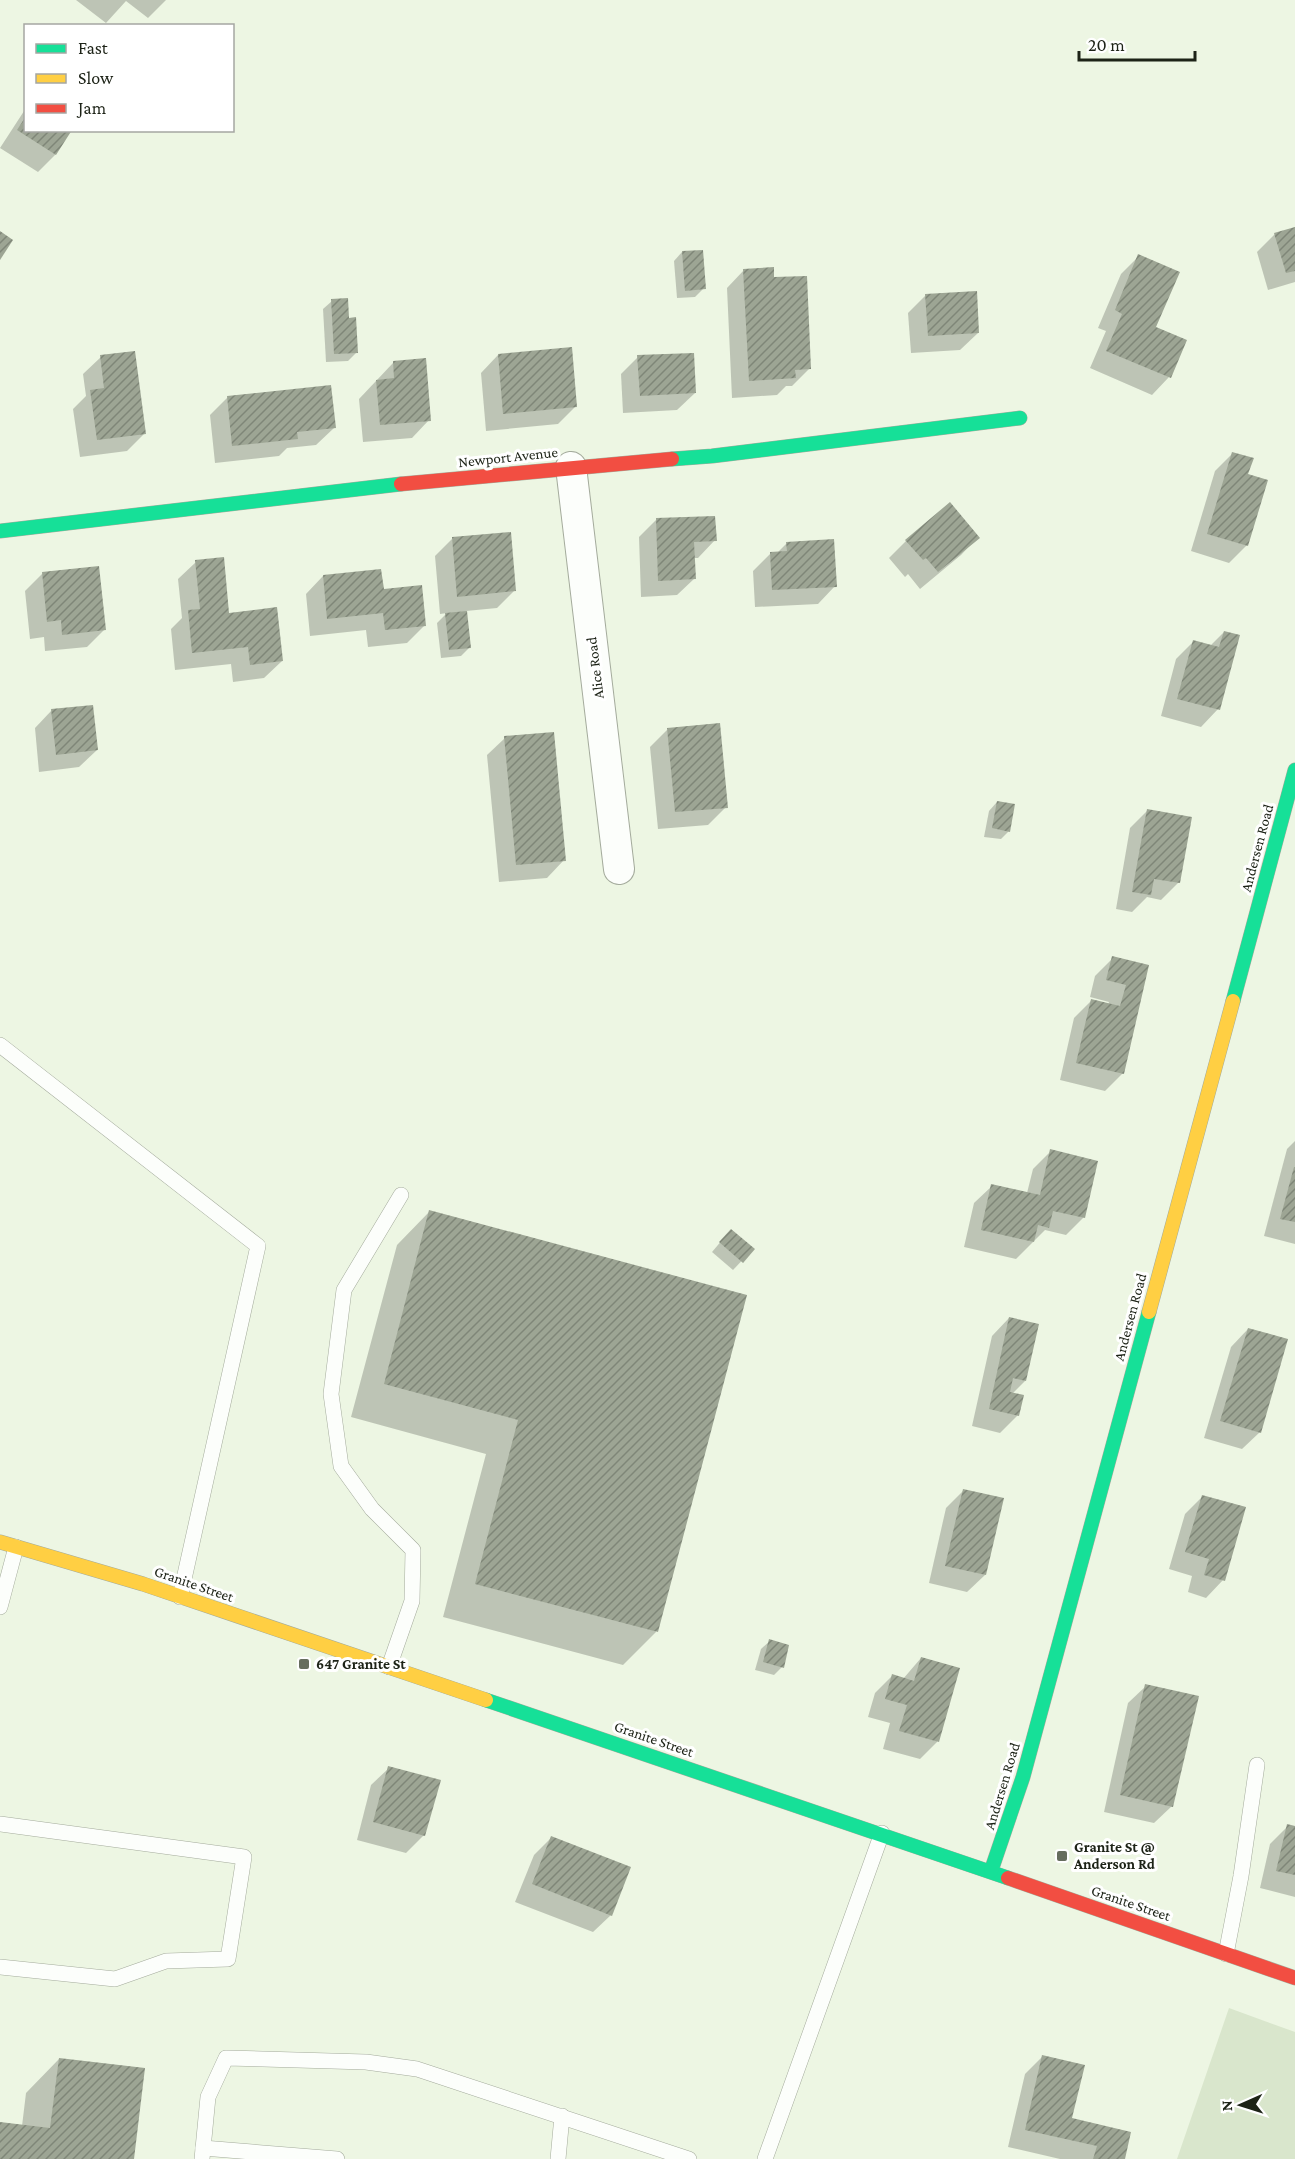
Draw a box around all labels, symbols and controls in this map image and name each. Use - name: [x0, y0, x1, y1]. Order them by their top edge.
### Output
- legend: [24, 24, 234, 132]
- scale bar: [1079, 24, 1194, 62]
- text: 20 m: [1088, 35, 1125, 55]
- text: Fast: [78, 38, 109, 58]
- text: Slow: [78, 68, 114, 88]
- text: Jam: [76, 98, 107, 118]
- street label: Newport Avenue: [457, 444, 559, 471]
- street label: Alice Road: [583, 636, 607, 700]
- street label: Andersen Road: [1238, 802, 1276, 894]
- street label: Andersen Road: [1111, 1271, 1149, 1363]
- street label: Granite Street: [152, 1563, 237, 1605]
- place label: 647 Granite St: [316, 1656, 406, 1672]
- marker: 647 Granite St: [297, 1657, 311, 1671]
- street label: Granite Street: [612, 1718, 697, 1760]
- street label: Andersen Road: [981, 1741, 1023, 1831]
- place label: Granite St @ Anderson Rd: [1073, 1839, 1156, 1872]
- marker: Granite St @ Anderson Rd: [1055, 1849, 1069, 1863]
- street label: Granite Street: [1089, 1882, 1174, 1924]
- north arrow: [1211, 2075, 1271, 2135]
- text: N: [1218, 2100, 1235, 2112]

